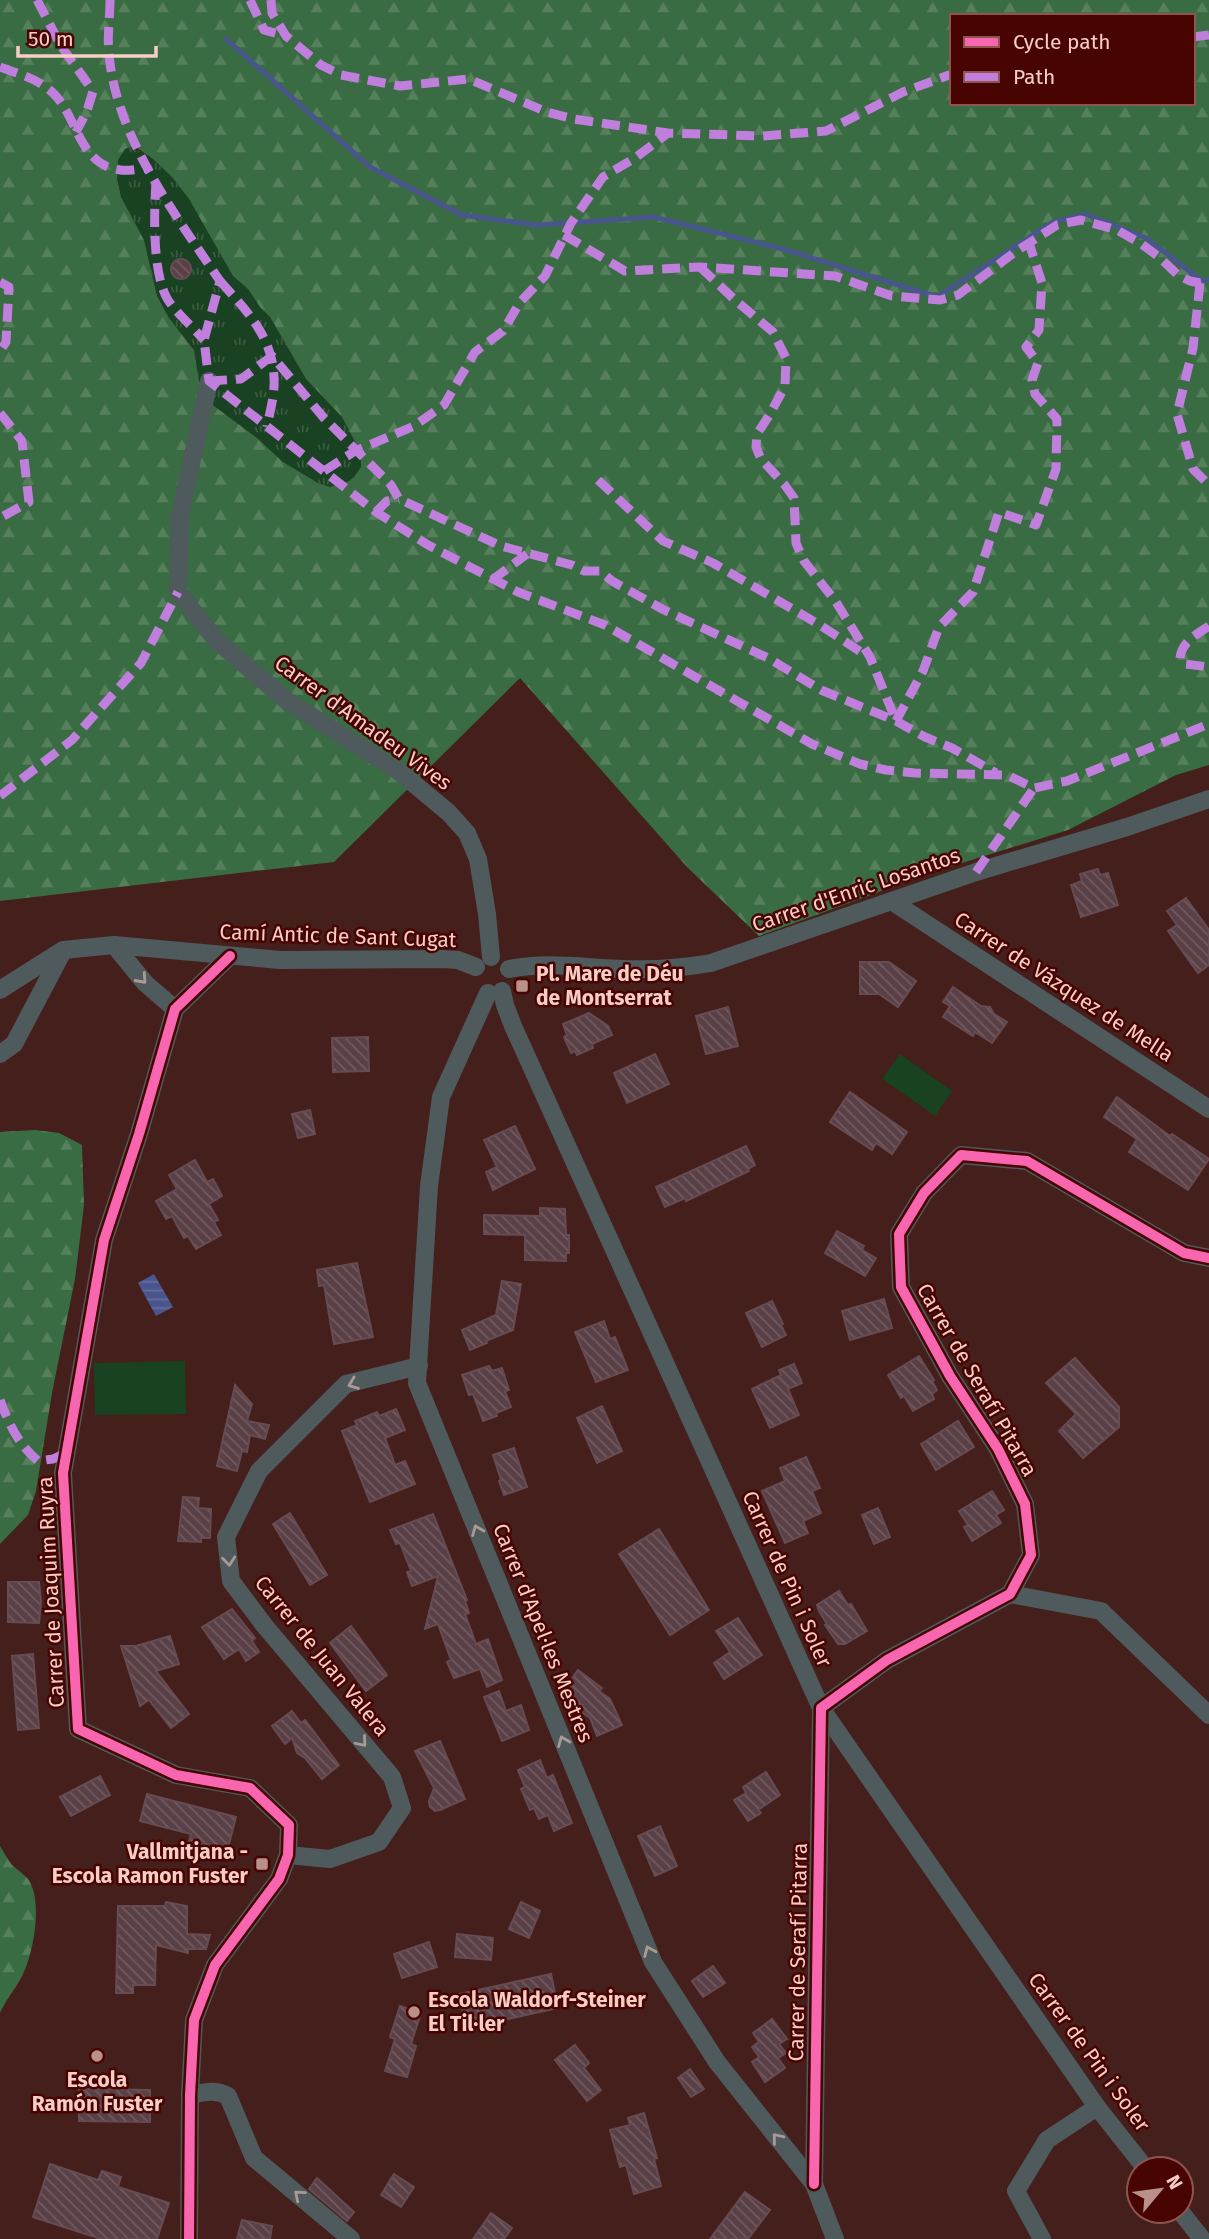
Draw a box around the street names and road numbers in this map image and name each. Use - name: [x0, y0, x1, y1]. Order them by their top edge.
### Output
- street label: Carrer d'Amadeu Vives: [269, 650, 457, 796]
- street label: Carrer d'Enric Losantos: [748, 842, 964, 938]
- street label: Carrer de Vázquez de Mella: [949, 906, 1179, 1068]
- street label: Camí Antic de Sant Cugat: [219, 919, 457, 953]
- street label: Carrer de Serafí Pitarra: [911, 1279, 1043, 1481]
- street label: Carrer de Joaquim Ruyra: [32, 1476, 70, 1708]
- street label: Carrer de Pin i Soler: [736, 1487, 838, 1671]
- street label: Carrer d'Apel·les Mestres: [487, 1520, 599, 1746]
- street label: Carrer de Juan Valera: [249, 1570, 395, 1742]
- street label: Carrer de Serafí Pitarra: [783, 1842, 813, 2062]
- street label: Carrer de Pin i Soler: [1023, 1967, 1155, 2137]

